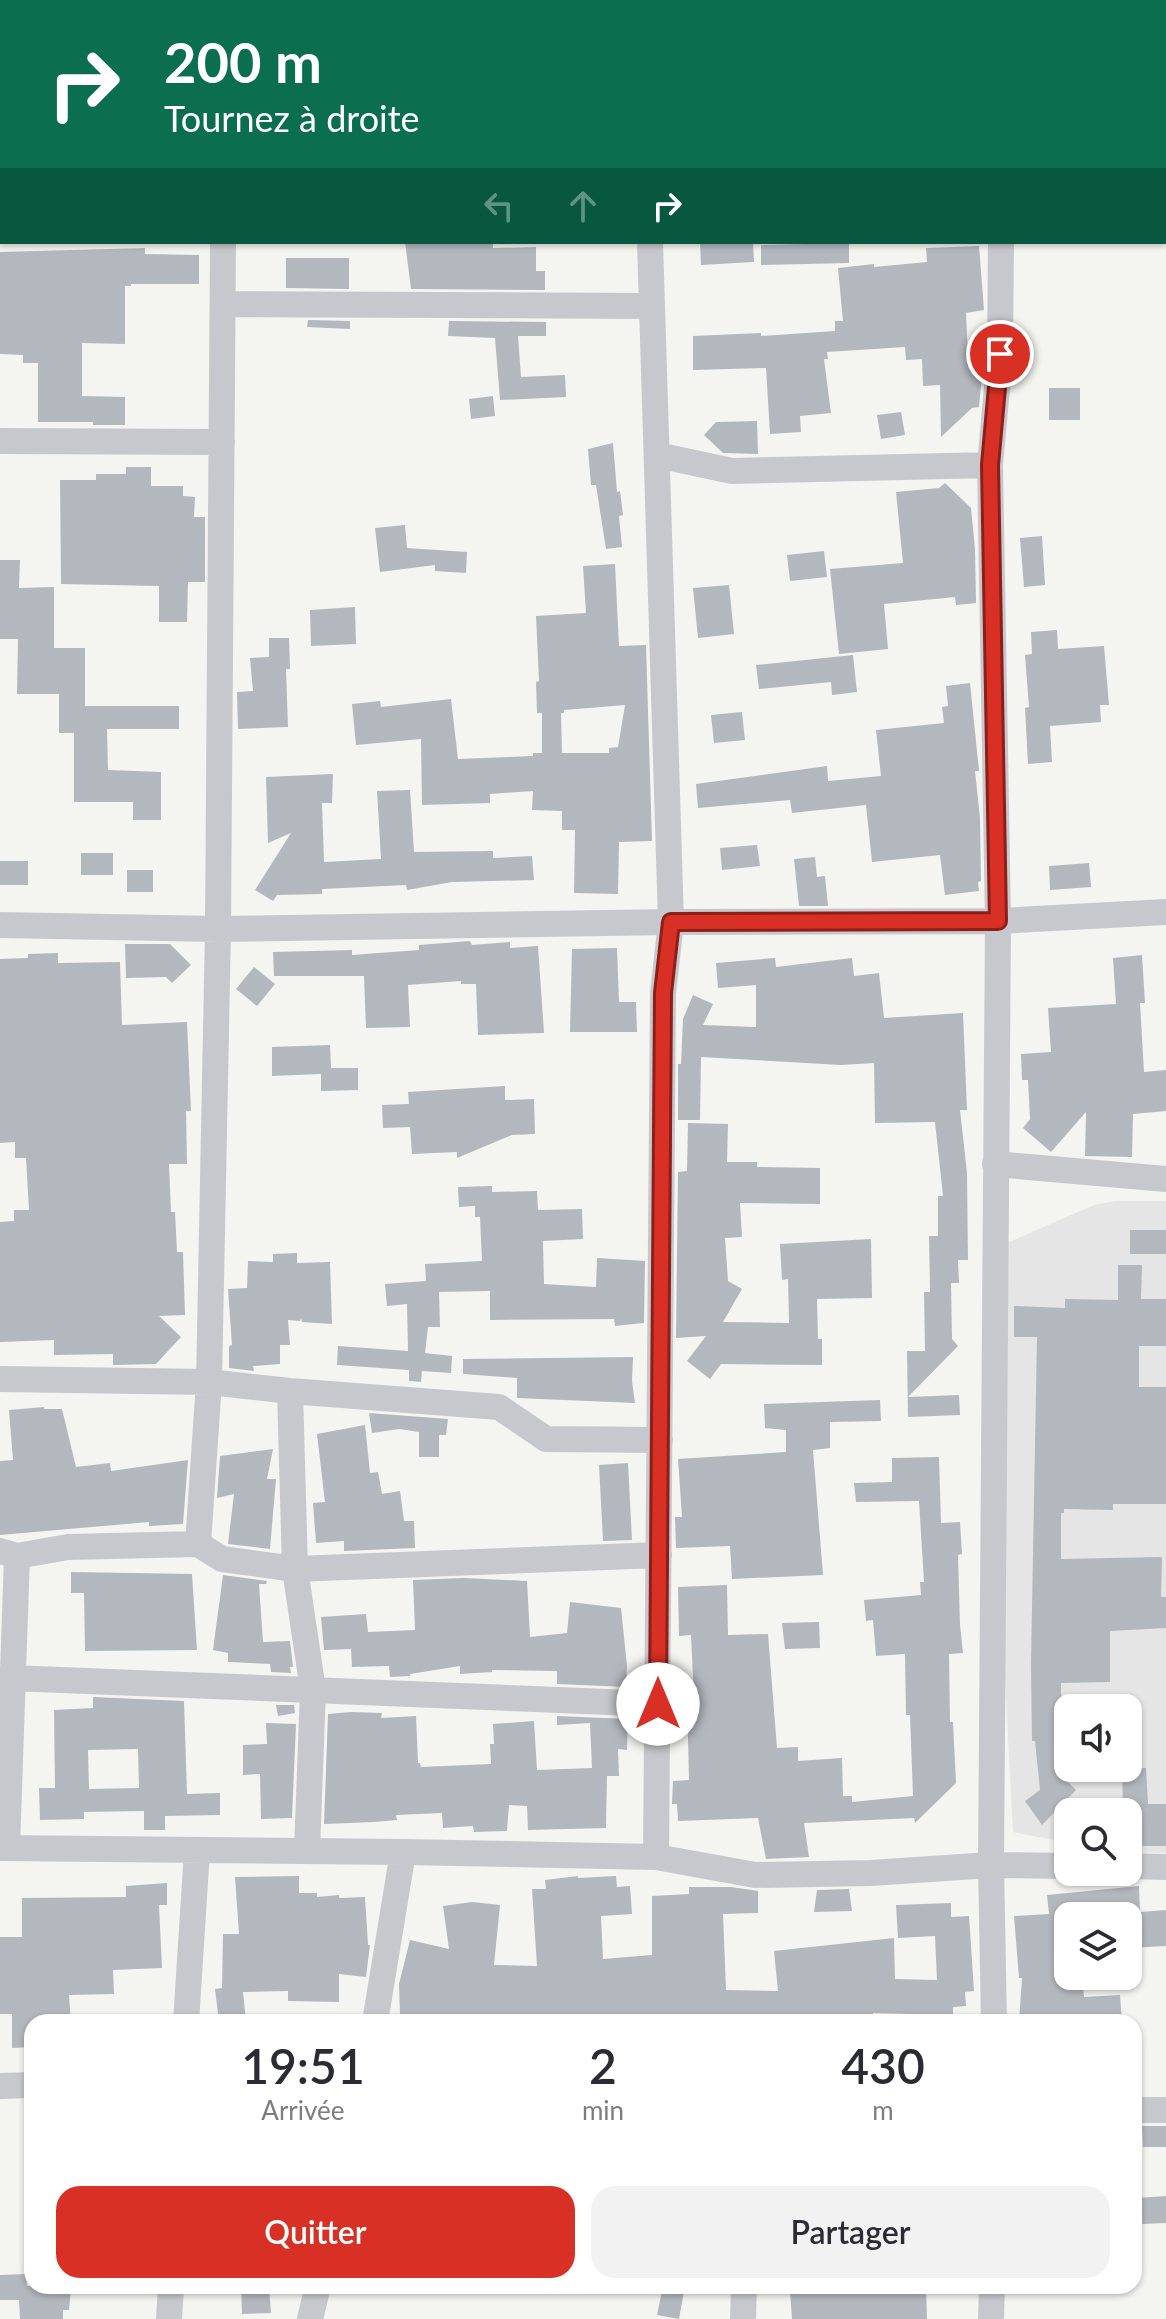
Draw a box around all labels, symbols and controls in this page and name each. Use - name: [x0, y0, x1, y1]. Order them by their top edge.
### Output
- text: 200 m: [164, 28, 322, 95]
- icon: right: [32, 32, 136, 136]
- text: Tournez à droite: [164, 96, 420, 140]
- icon: left: [477, 184, 521, 228]
- icon: ahead: [561, 184, 605, 228]
- icon: right: [645, 184, 689, 228]
- pin: [966, 320, 1034, 388]
- icon: arrive: [978, 332, 1022, 376]
- position arrow: [616, 1662, 700, 1746]
- map controls: [1054, 1694, 1142, 1990]
- button: sound: [1054, 1694, 1142, 1782]
- button: search: [1054, 1798, 1142, 1886]
- button: layers: [1054, 1902, 1142, 1990]
- text: 19:51: [241, 2037, 365, 2094]
- text: 2: [589, 2037, 617, 2094]
- text: 430: [841, 2037, 925, 2094]
- text: Arrivée: [261, 2094, 345, 2126]
- text: min: [582, 2094, 624, 2126]
- text: m: [872, 2094, 894, 2126]
- button: Quitter: [56, 2186, 575, 2278]
- button: Partager: [591, 2186, 1110, 2278]

